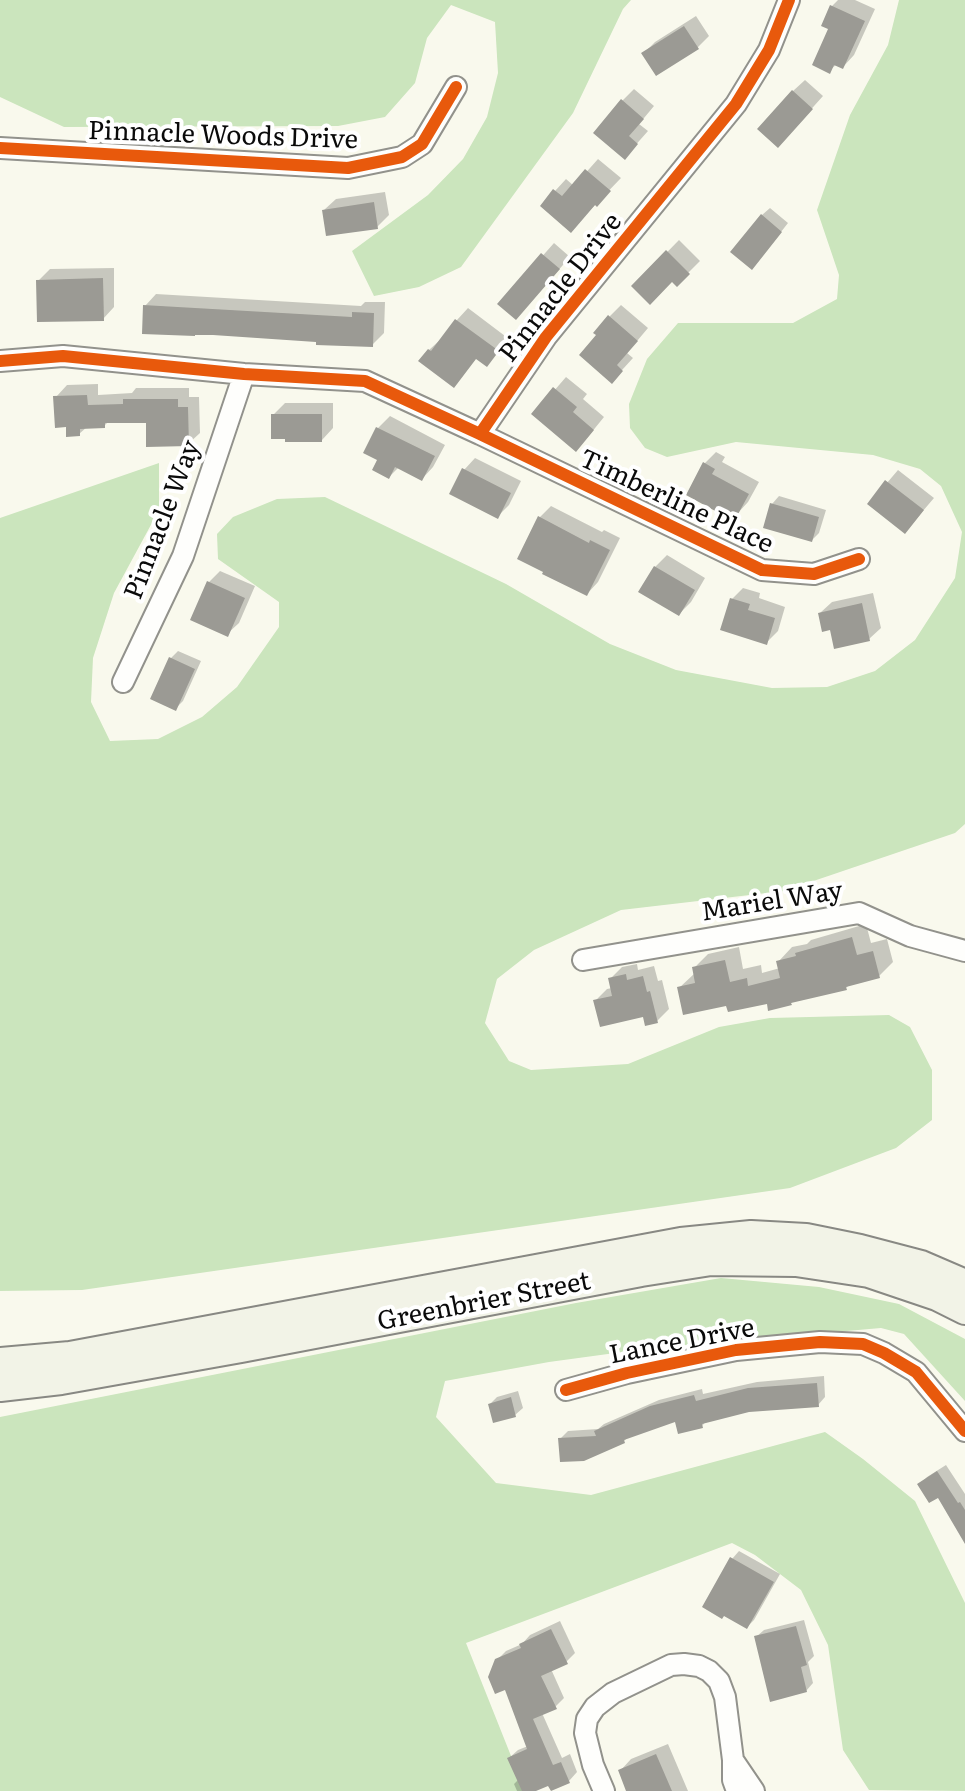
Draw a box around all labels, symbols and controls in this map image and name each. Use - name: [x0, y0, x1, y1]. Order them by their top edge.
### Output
- street label: Pinnacle Woods Drive: [88, 116, 358, 156]
- street label: Pinnacle Drive: [493, 207, 629, 369]
- street label: Pinnacle Way: [118, 436, 208, 604]
- street label: Timberline Place: [574, 443, 778, 561]
- street label: Mariel Way: [699, 875, 845, 929]
- street label: Greenbrier Street: [375, 1266, 593, 1338]
- street label: Lance Drive: [607, 1313, 757, 1371]

